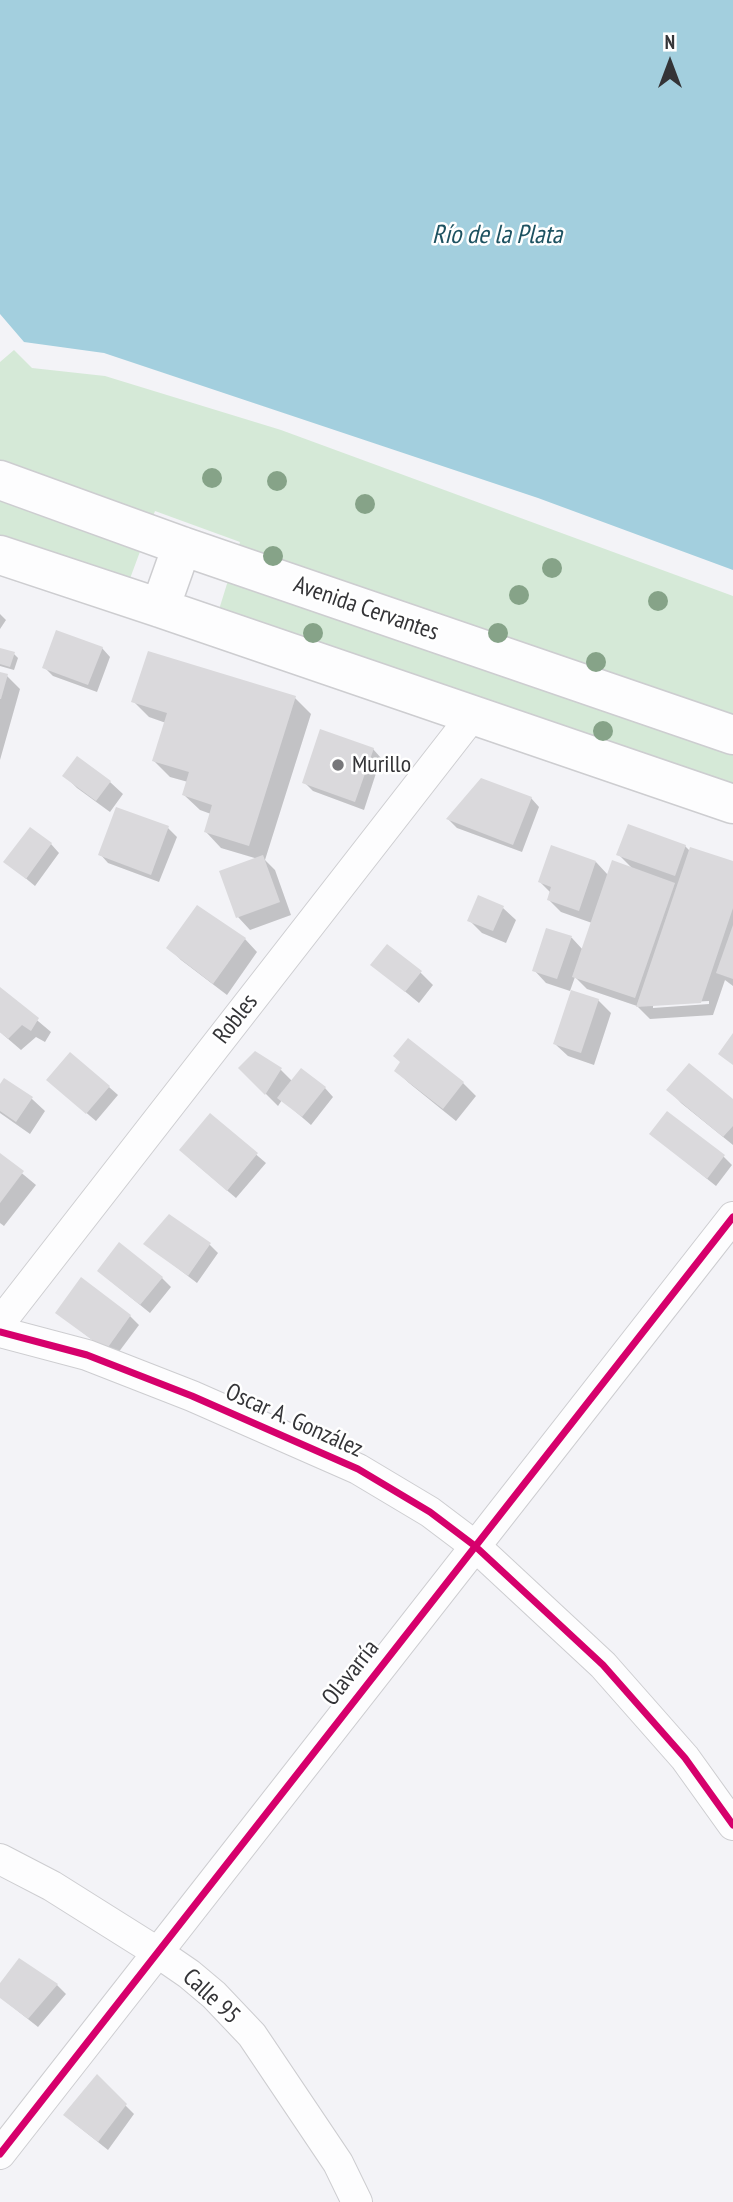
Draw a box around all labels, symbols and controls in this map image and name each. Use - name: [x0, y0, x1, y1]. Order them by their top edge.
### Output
- north arrow: [635, 28, 705, 98]
- text: N: [665, 30, 675, 54]
- water label: Río de la Plata: [432, 220, 562, 252]
- street label: Avenida Cervantes: [290, 571, 442, 647]
- place label: Murillo: [352, 751, 411, 779]
- marker: Murillo: [330, 757, 346, 773]
- street label: Robles: [208, 988, 264, 1050]
- street label: Oscar A. González: [221, 1378, 367, 1464]
- street label: Olavarría: [316, 1634, 386, 1712]
- street label: Calle 95: [176, 1963, 246, 2031]

